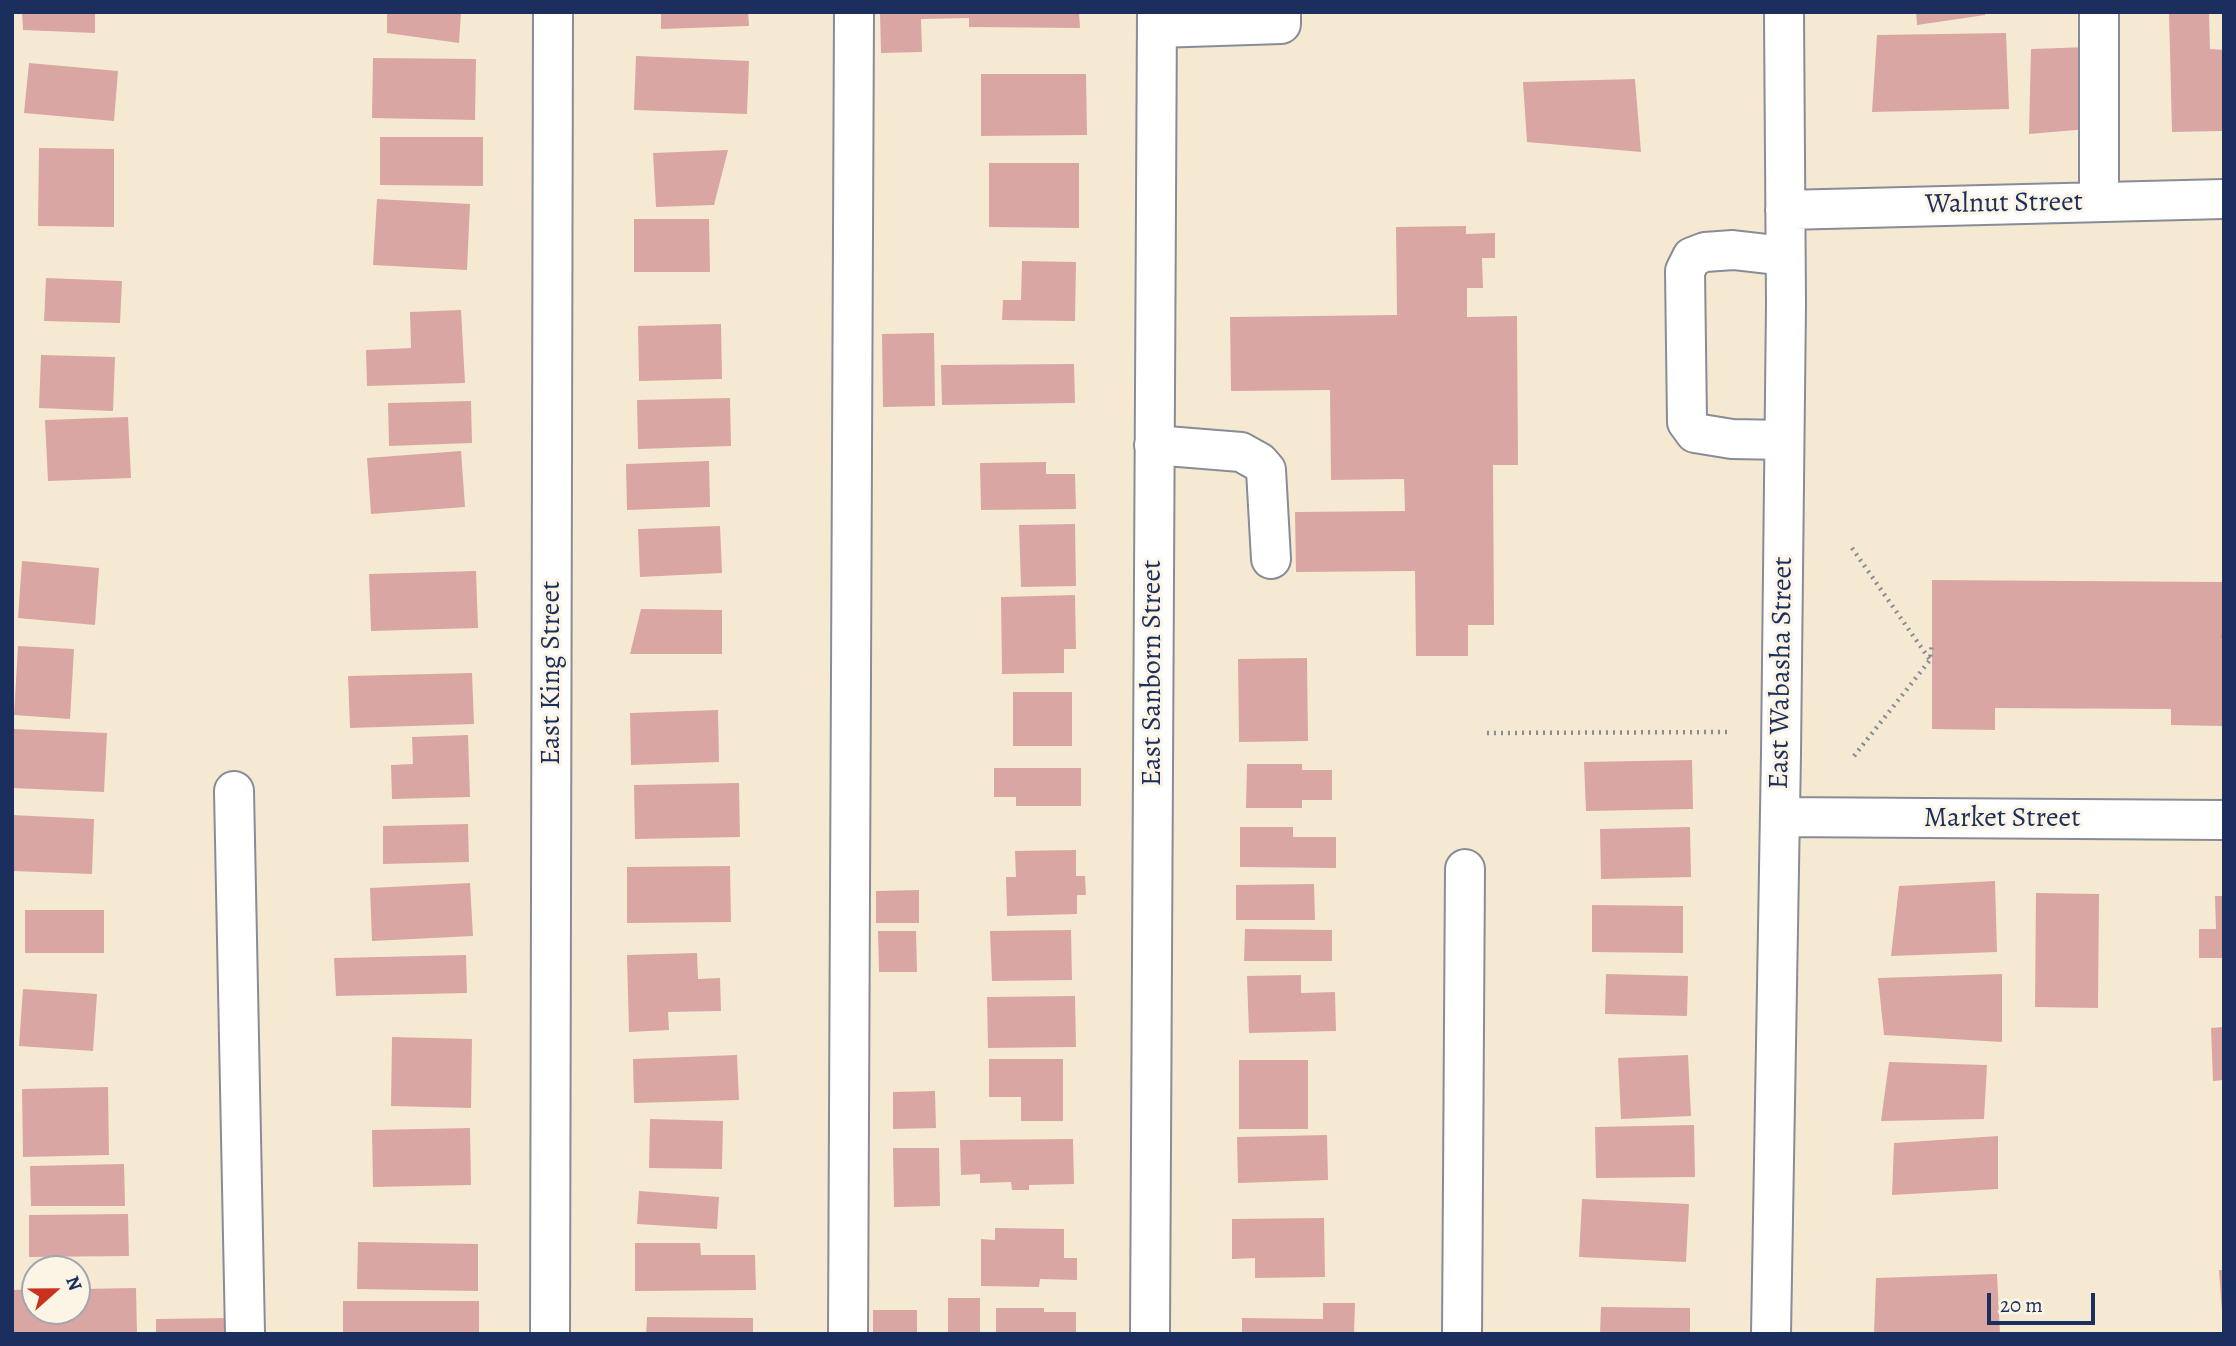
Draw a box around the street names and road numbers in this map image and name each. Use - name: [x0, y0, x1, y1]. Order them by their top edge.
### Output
- street label: Walnut Street: [1925, 186, 2083, 222]
- street label: East Wabasha Street: [1763, 556, 1801, 790]
- street label: East Sanborn Street: [1136, 560, 1170, 786]
- street label: East King Street: [535, 581, 569, 765]
- street label: Market Street: [1924, 802, 2080, 836]

